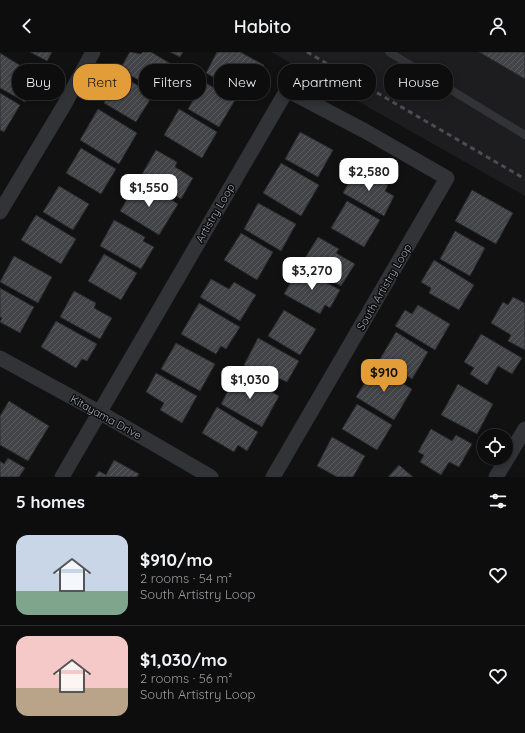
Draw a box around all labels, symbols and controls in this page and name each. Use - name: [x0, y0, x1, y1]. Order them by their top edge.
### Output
- icon: back: [16, 15, 38, 37]
- text: Habito: [234, 15, 291, 38]
- icon: person: [487, 15, 509, 37]
- chip: Buy: [12, 64, 65, 100]
- chip: Rent: [73, 64, 131, 100]
- chip: Filters: [139, 64, 206, 100]
- chip: New: [214, 64, 270, 100]
- chip: Apartment: [278, 64, 376, 100]
- chip: House: [384, 64, 453, 100]
- pin: $2,580: [336, 158, 402, 192]
- text: $2,580: [348, 163, 390, 179]
- pin: $1,550: [116, 174, 182, 208]
- text: $1,550: [129, 179, 169, 195]
- street label: Artistry Loop: [193, 181, 238, 245]
- street label: South Artistry Loop: [354, 241, 415, 333]
- pin: $3,270: [279, 257, 345, 291]
- text: $3,270: [292, 262, 332, 278]
- pin: $910: [360, 359, 408, 393]
- text: $910: [370, 364, 398, 380]
- pin: $1,030: [217, 366, 283, 400]
- text: $1,030: [230, 371, 270, 387]
- street label: Kitayama Drive: [68, 392, 144, 442]
- map controls: [477, 429, 513, 465]
- button: locate: [477, 429, 513, 465]
- icon: filters: [487, 490, 509, 512]
- text: 5 homes: [16, 491, 85, 512]
- text: $910/mo: [140, 549, 213, 570]
- icon: home: [48, 551, 96, 599]
- icon: heart: [487, 564, 509, 586]
- text: 2 rooms · 54 m²: [140, 570, 232, 586]
- text: South Artistry Loop: [140, 586, 255, 602]
- text: $1,030/mo: [140, 649, 227, 670]
- icon: home: [48, 652, 96, 700]
- icon: heart: [487, 665, 509, 687]
- text: 2 rooms · 56 m²: [140, 670, 232, 686]
- text: South Artistry Loop: [140, 686, 255, 702]

